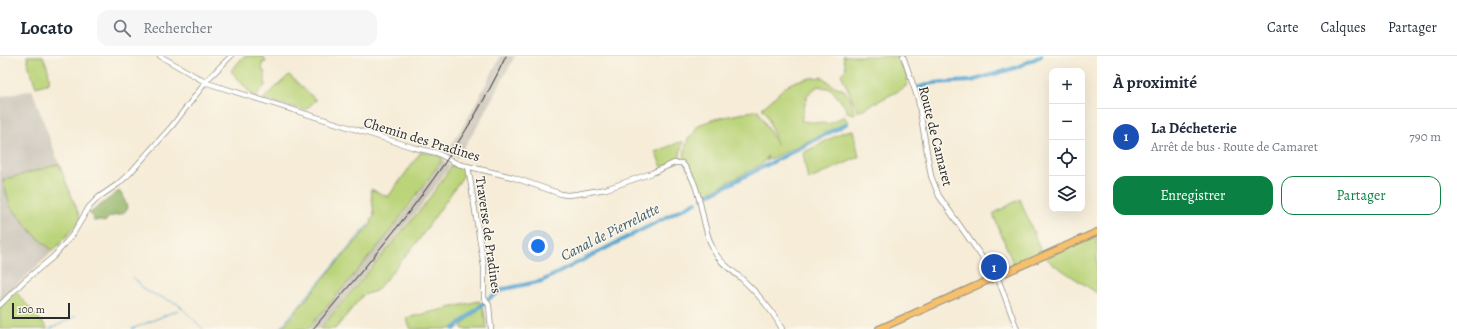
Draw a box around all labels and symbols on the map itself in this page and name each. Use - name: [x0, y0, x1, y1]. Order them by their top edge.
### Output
- street label: Route de Camaret: [914, 84, 957, 189]
- street label: Chemin des Pradines: [361, 113, 483, 166]
- street label: Traverse de Pradines: [471, 175, 506, 295]
- water label: Canal de Pierrelatte: [557, 198, 663, 266]
- your location: [528, 236, 548, 256]
- pin: 1: [981, 252, 1007, 282]
- scale bar: [12, 301, 70, 320]

